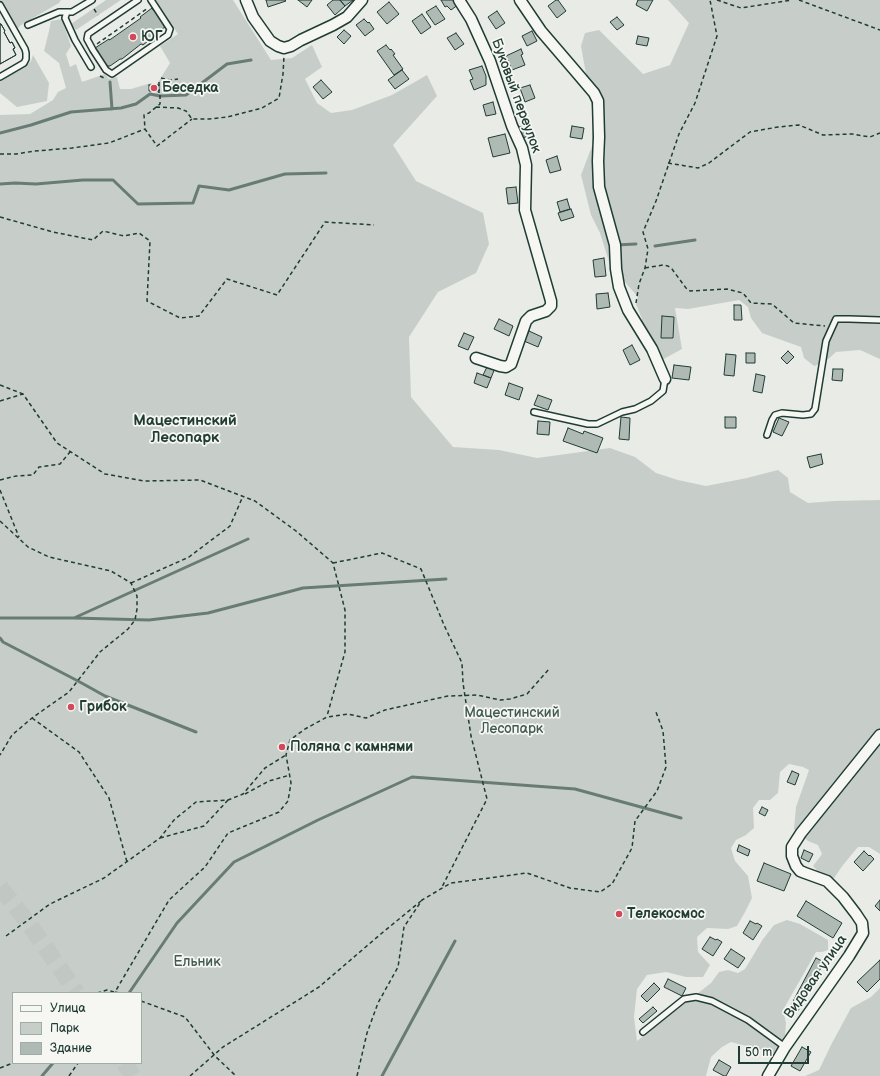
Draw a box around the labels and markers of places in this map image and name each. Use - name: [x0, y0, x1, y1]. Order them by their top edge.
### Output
- place label: ЮГ: [141, 29, 163, 45]
- marker: ЮГ: [128, 32, 138, 42]
- place label: Беседка: [162, 80, 218, 96]
- marker: Беседка: [149, 83, 159, 93]
- place label: Грибок: [79, 699, 127, 715]
- marker: Грибок: [66, 702, 76, 712]
- place label: Поляна с камнями: [290, 739, 413, 755]
- marker: Поляна с камнями: [277, 742, 287, 752]
- place label: Телекосмос: [627, 906, 705, 922]
- marker: Телекосмос: [614, 909, 624, 919]

